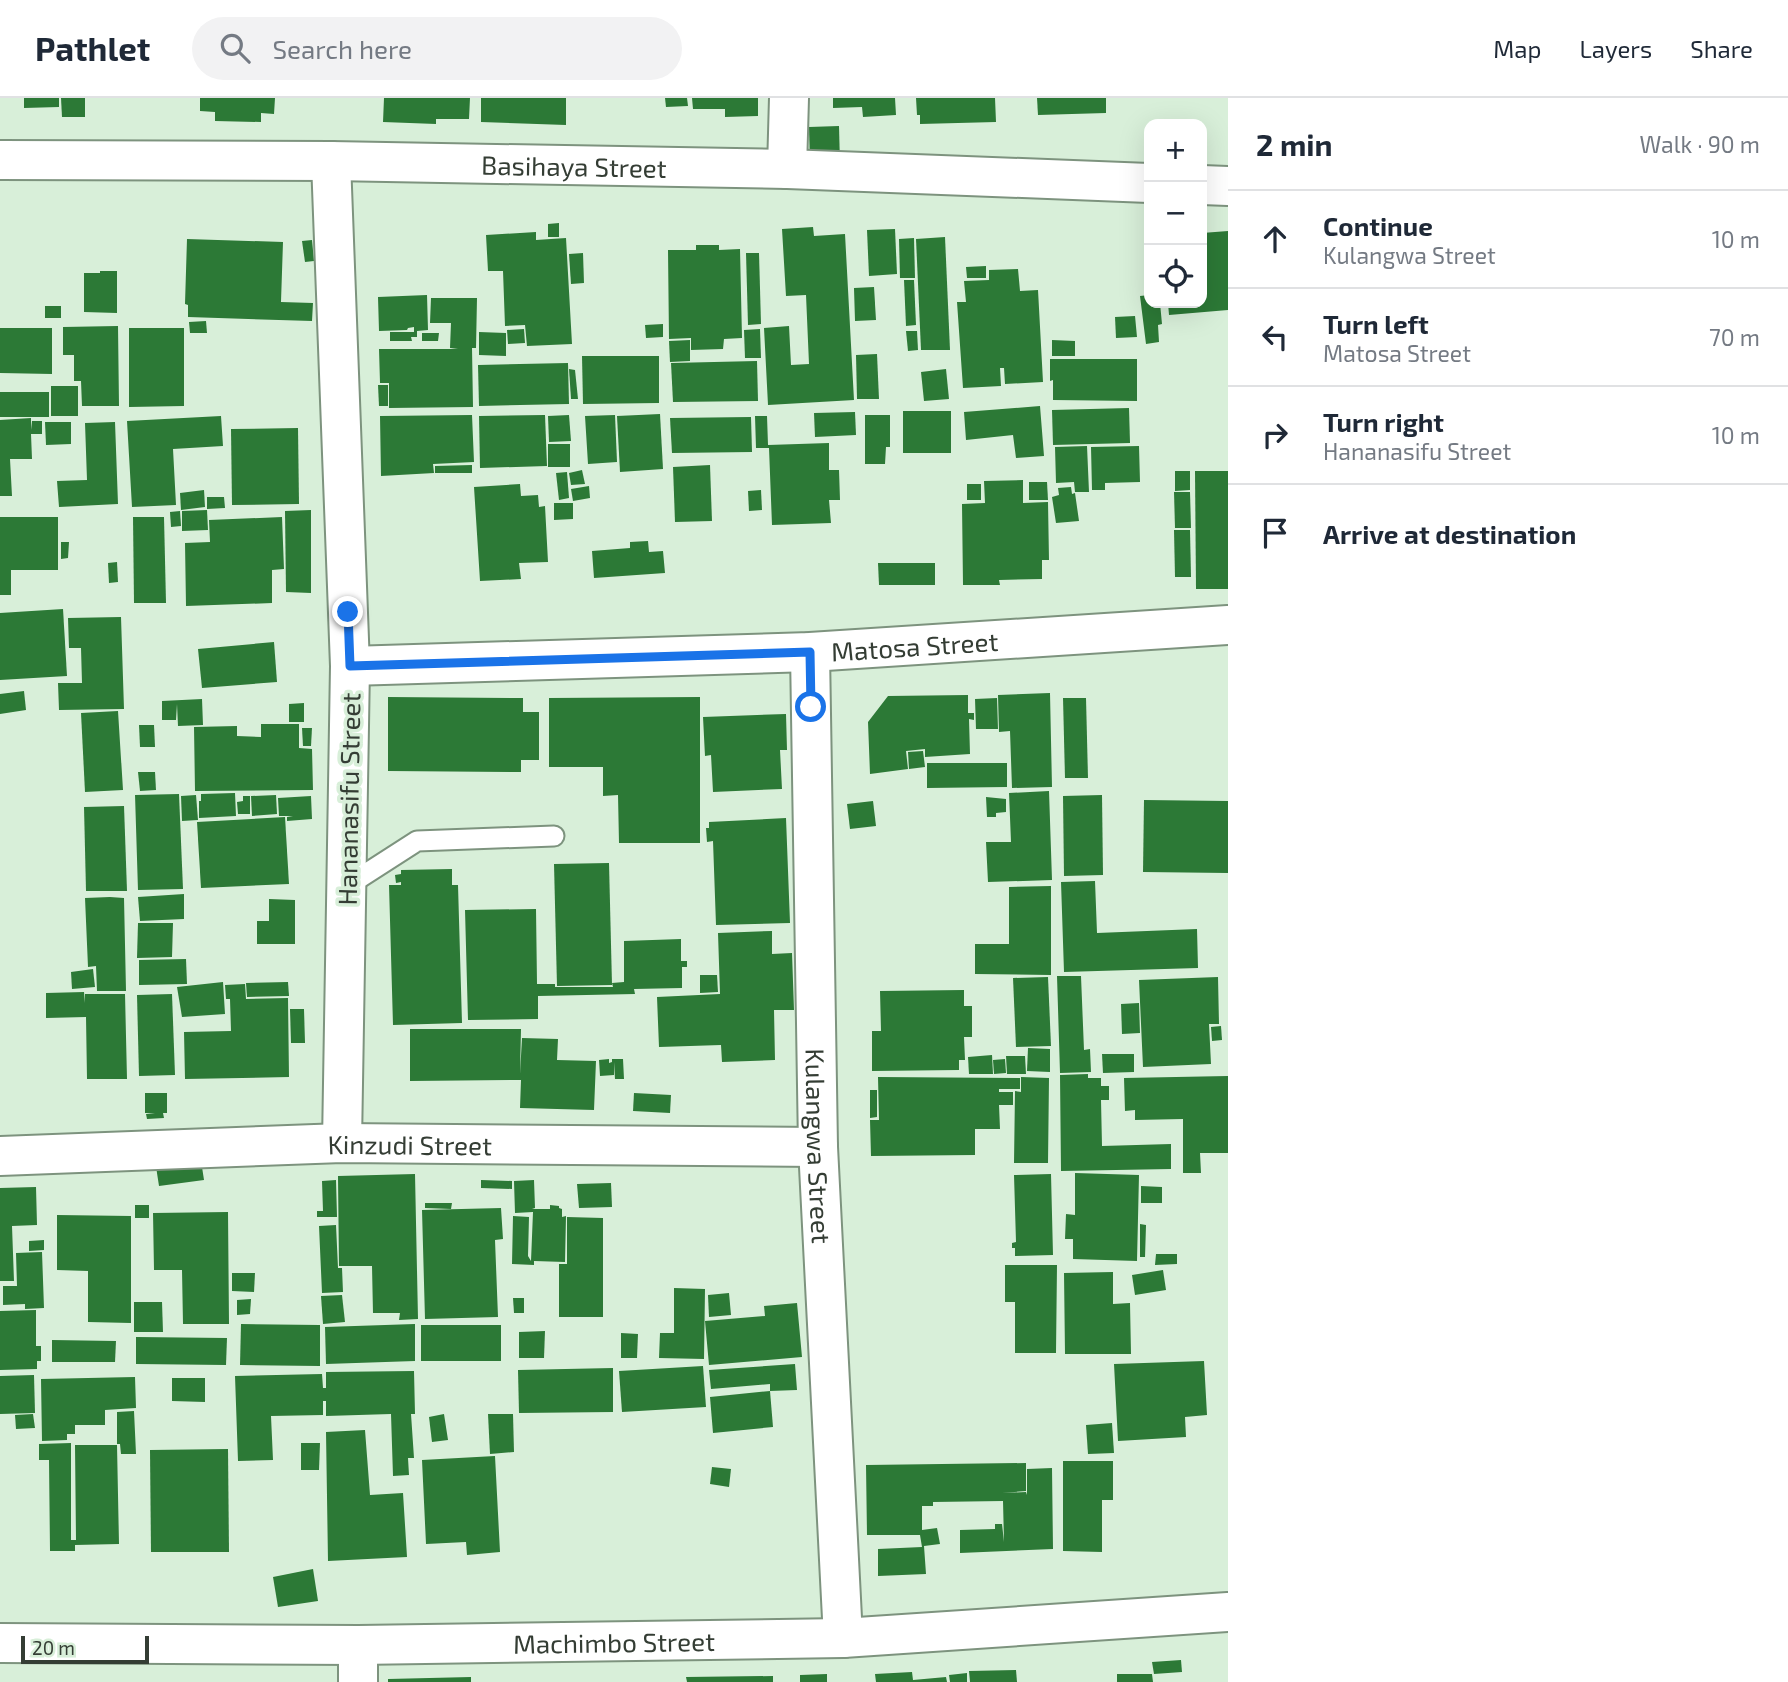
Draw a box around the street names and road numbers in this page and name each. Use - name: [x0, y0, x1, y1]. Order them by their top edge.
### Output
- street label: Basihaya Street: [481, 148, 667, 182]
- street label: Matosa Street: [830, 624, 999, 666]
- street label: Hananasifu Street: [331, 692, 365, 906]
- street label: Kulangwa Street: [801, 1048, 838, 1244]
- street label: Kinzudi Street: [327, 1127, 492, 1160]
- street label: Machimbo Street: [513, 1624, 715, 1658]

